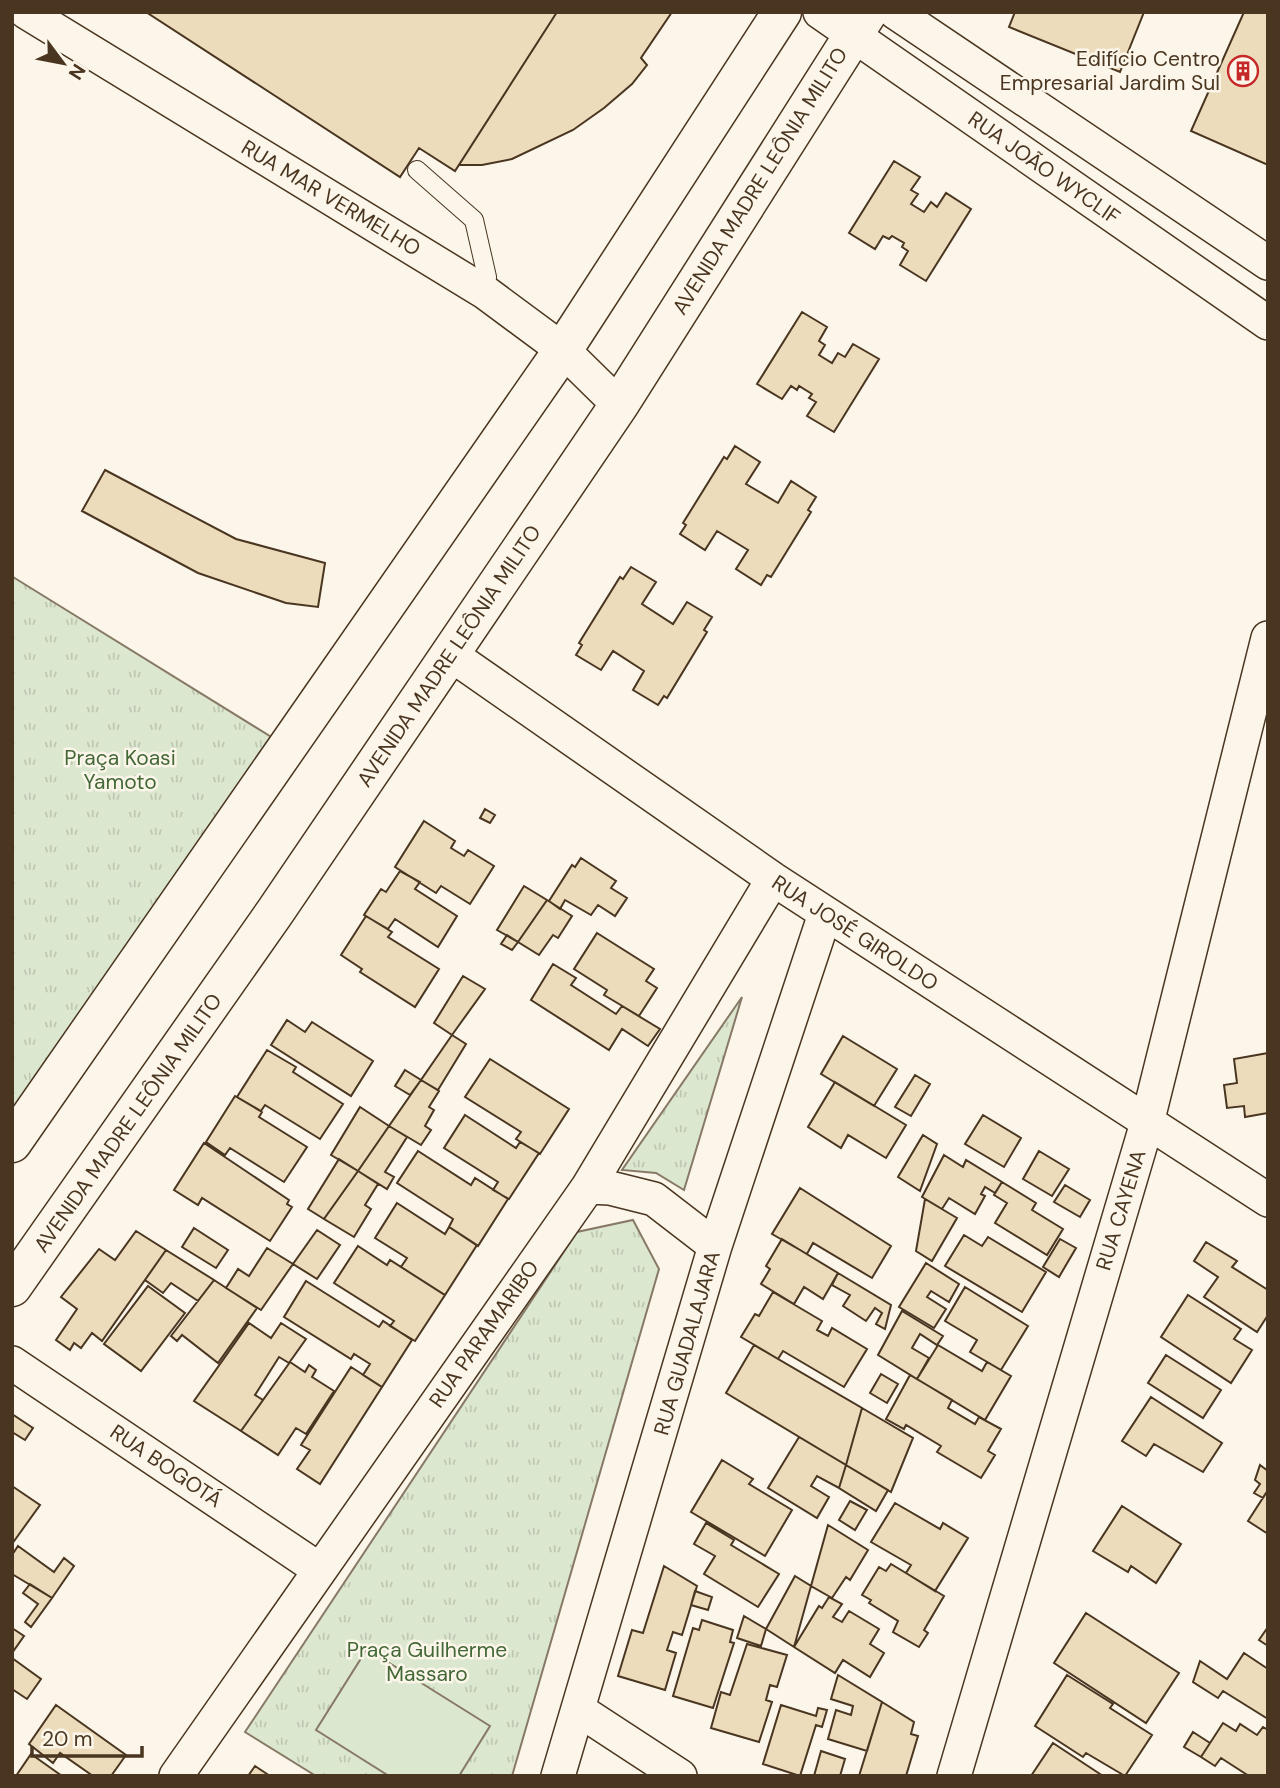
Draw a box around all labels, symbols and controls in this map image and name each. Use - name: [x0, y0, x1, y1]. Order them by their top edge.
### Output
- north arrow: [28, 28, 98, 98]
- street label: AVENIDA MADRE LEÔNIA MILITO: [666, 42, 854, 320]
- place label: Edifício Centro Empresarial Jardim Sul: [1000, 45, 1220, 97]
- building icon: Edifício Centro Empresarial Jardim Sul: [1226, 54, 1260, 88]
- text: N: [63, 59, 91, 84]
- street label: RUA JOÃO WYCLIF: [962, 105, 1126, 231]
- street label: RUA MAR VERMELHO: [236, 133, 426, 263]
- street label: AVENIDA MADRE LEÔNIA MILITO: [351, 520, 547, 792]
- park label: Praça Koasi Yamoto: [64, 744, 176, 796]
- street label: RUA JOSÉ GIROLDO: [766, 869, 944, 997]
- street label: AVENIDA MADRE LEÔNIA MILITO: [28, 988, 228, 1258]
- street label: RUA CAYENA: [1089, 1146, 1153, 1274]
- street label: RUA GUADALAJARA: [647, 1247, 727, 1439]
- street label: RUA PARAMARIBO: [423, 1255, 545, 1413]
- street label: RUA BOGOTÁ: [104, 1418, 228, 1514]
- park label: Praça Guilherme Massaro: [347, 1636, 507, 1688]
- scale bar: [32, 1714, 142, 1758]
- text: 20 m: [42, 1725, 93, 1753]

